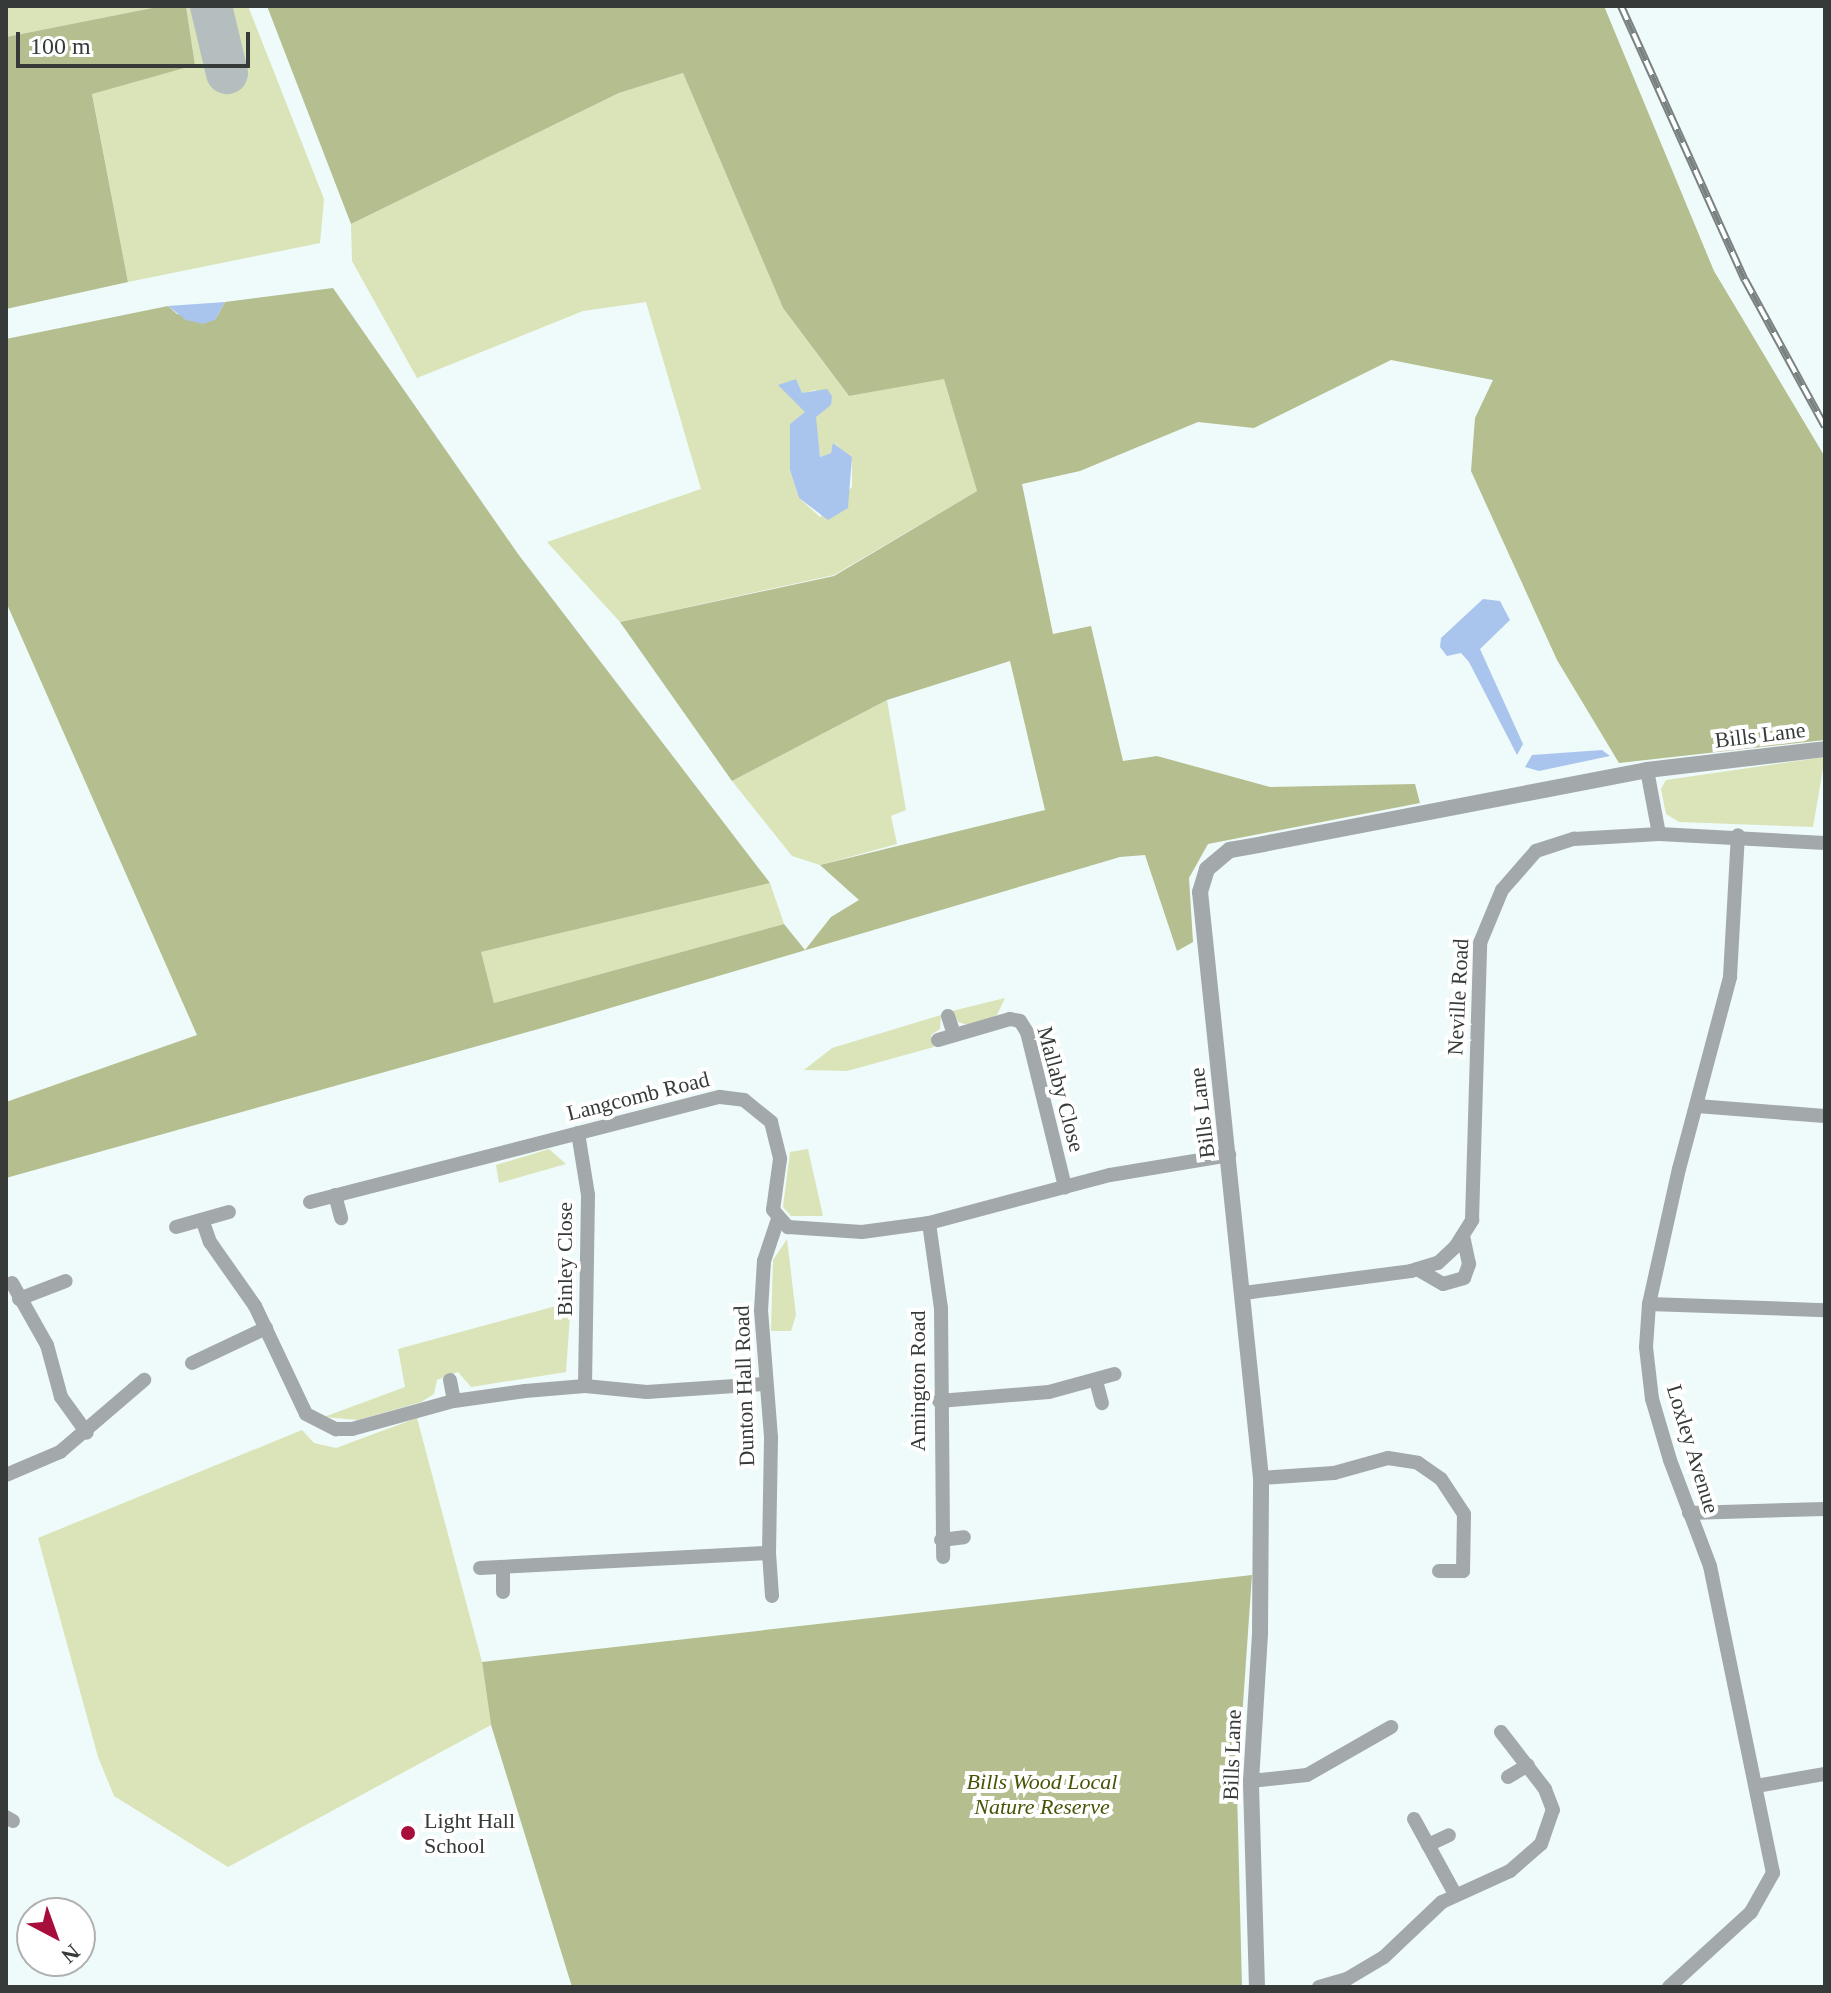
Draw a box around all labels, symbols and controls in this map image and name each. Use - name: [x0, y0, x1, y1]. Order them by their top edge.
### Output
- scale bar: [20, 16, 254, 66]
- text: 100 m: [30, 33, 91, 59]
- street label: Bills Lane: [1713, 716, 1807, 754]
- street label: Neville Road: [1442, 938, 1474, 1056]
- street label: Mallaby Close: [1032, 1023, 1090, 1155]
- street label: Langcomb Road: [564, 1066, 712, 1126]
- street label: Bills Lane: [1183, 1066, 1221, 1160]
- street label: Binley Close: [552, 1202, 578, 1316]
- street label: Dunton Hall Road: [728, 1305, 760, 1467]
- street label: Amington Road: [905, 1310, 931, 1452]
- street label: Loxley Avenue: [1661, 1381, 1725, 1517]
- street label: Bills Lane: [1217, 1709, 1247, 1801]
- park label: Bills Wood Local Nature Reserve: [967, 1768, 1117, 1820]
- place label: Light Hall School: [424, 1807, 515, 1858]
- marker: Light Hall School: [399, 1824, 417, 1842]
- north arrow: [16, 1897, 96, 1977]
- text: N: [57, 1939, 85, 1969]

